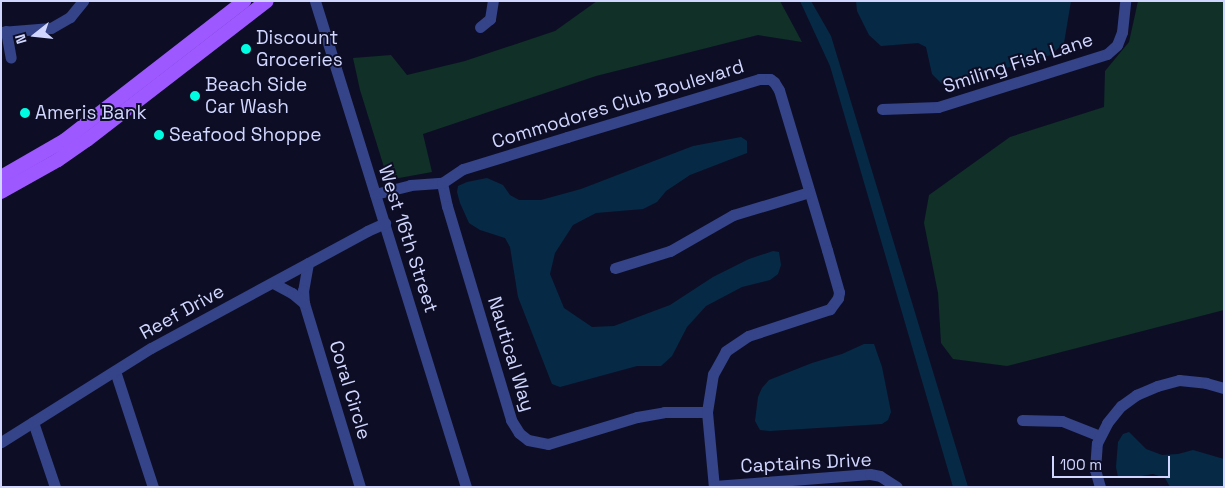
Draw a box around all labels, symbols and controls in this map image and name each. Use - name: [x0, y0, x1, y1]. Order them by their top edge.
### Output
- north arrow: [10, 10, 60, 60]
- place label: Discount Groceries: [256, 27, 343, 71]
- street label: Smiling Fish Lane: [940, 28, 1096, 98]
- text: N: [11, 32, 31, 46]
- marker: Discount Groceries: [240, 43, 252, 55]
- street label: Commodores Club Boulevard: [489, 55, 747, 153]
- place label: Beach Side Car Wash: [205, 74, 307, 118]
- marker: Beach Side Car Wash: [189, 90, 201, 102]
- place label: Ameris Bank: [35, 102, 147, 124]
- marker: Ameris Bank: [19, 107, 31, 119]
- place label: Seafood Shoppe: [169, 124, 322, 146]
- marker: Seafood Shoppe: [153, 129, 165, 141]
- street label: West 16th Street: [373, 162, 443, 316]
- street label: Reef Drive: [136, 280, 228, 344]
- street label: Nautical Way: [483, 294, 539, 414]
- street label: Coral Circle: [324, 338, 376, 442]
- scale bar: [1055, 446, 1172, 478]
- street label: Captains Drive: [740, 448, 872, 478]
- text: 100 m: [1060, 455, 1102, 474]

